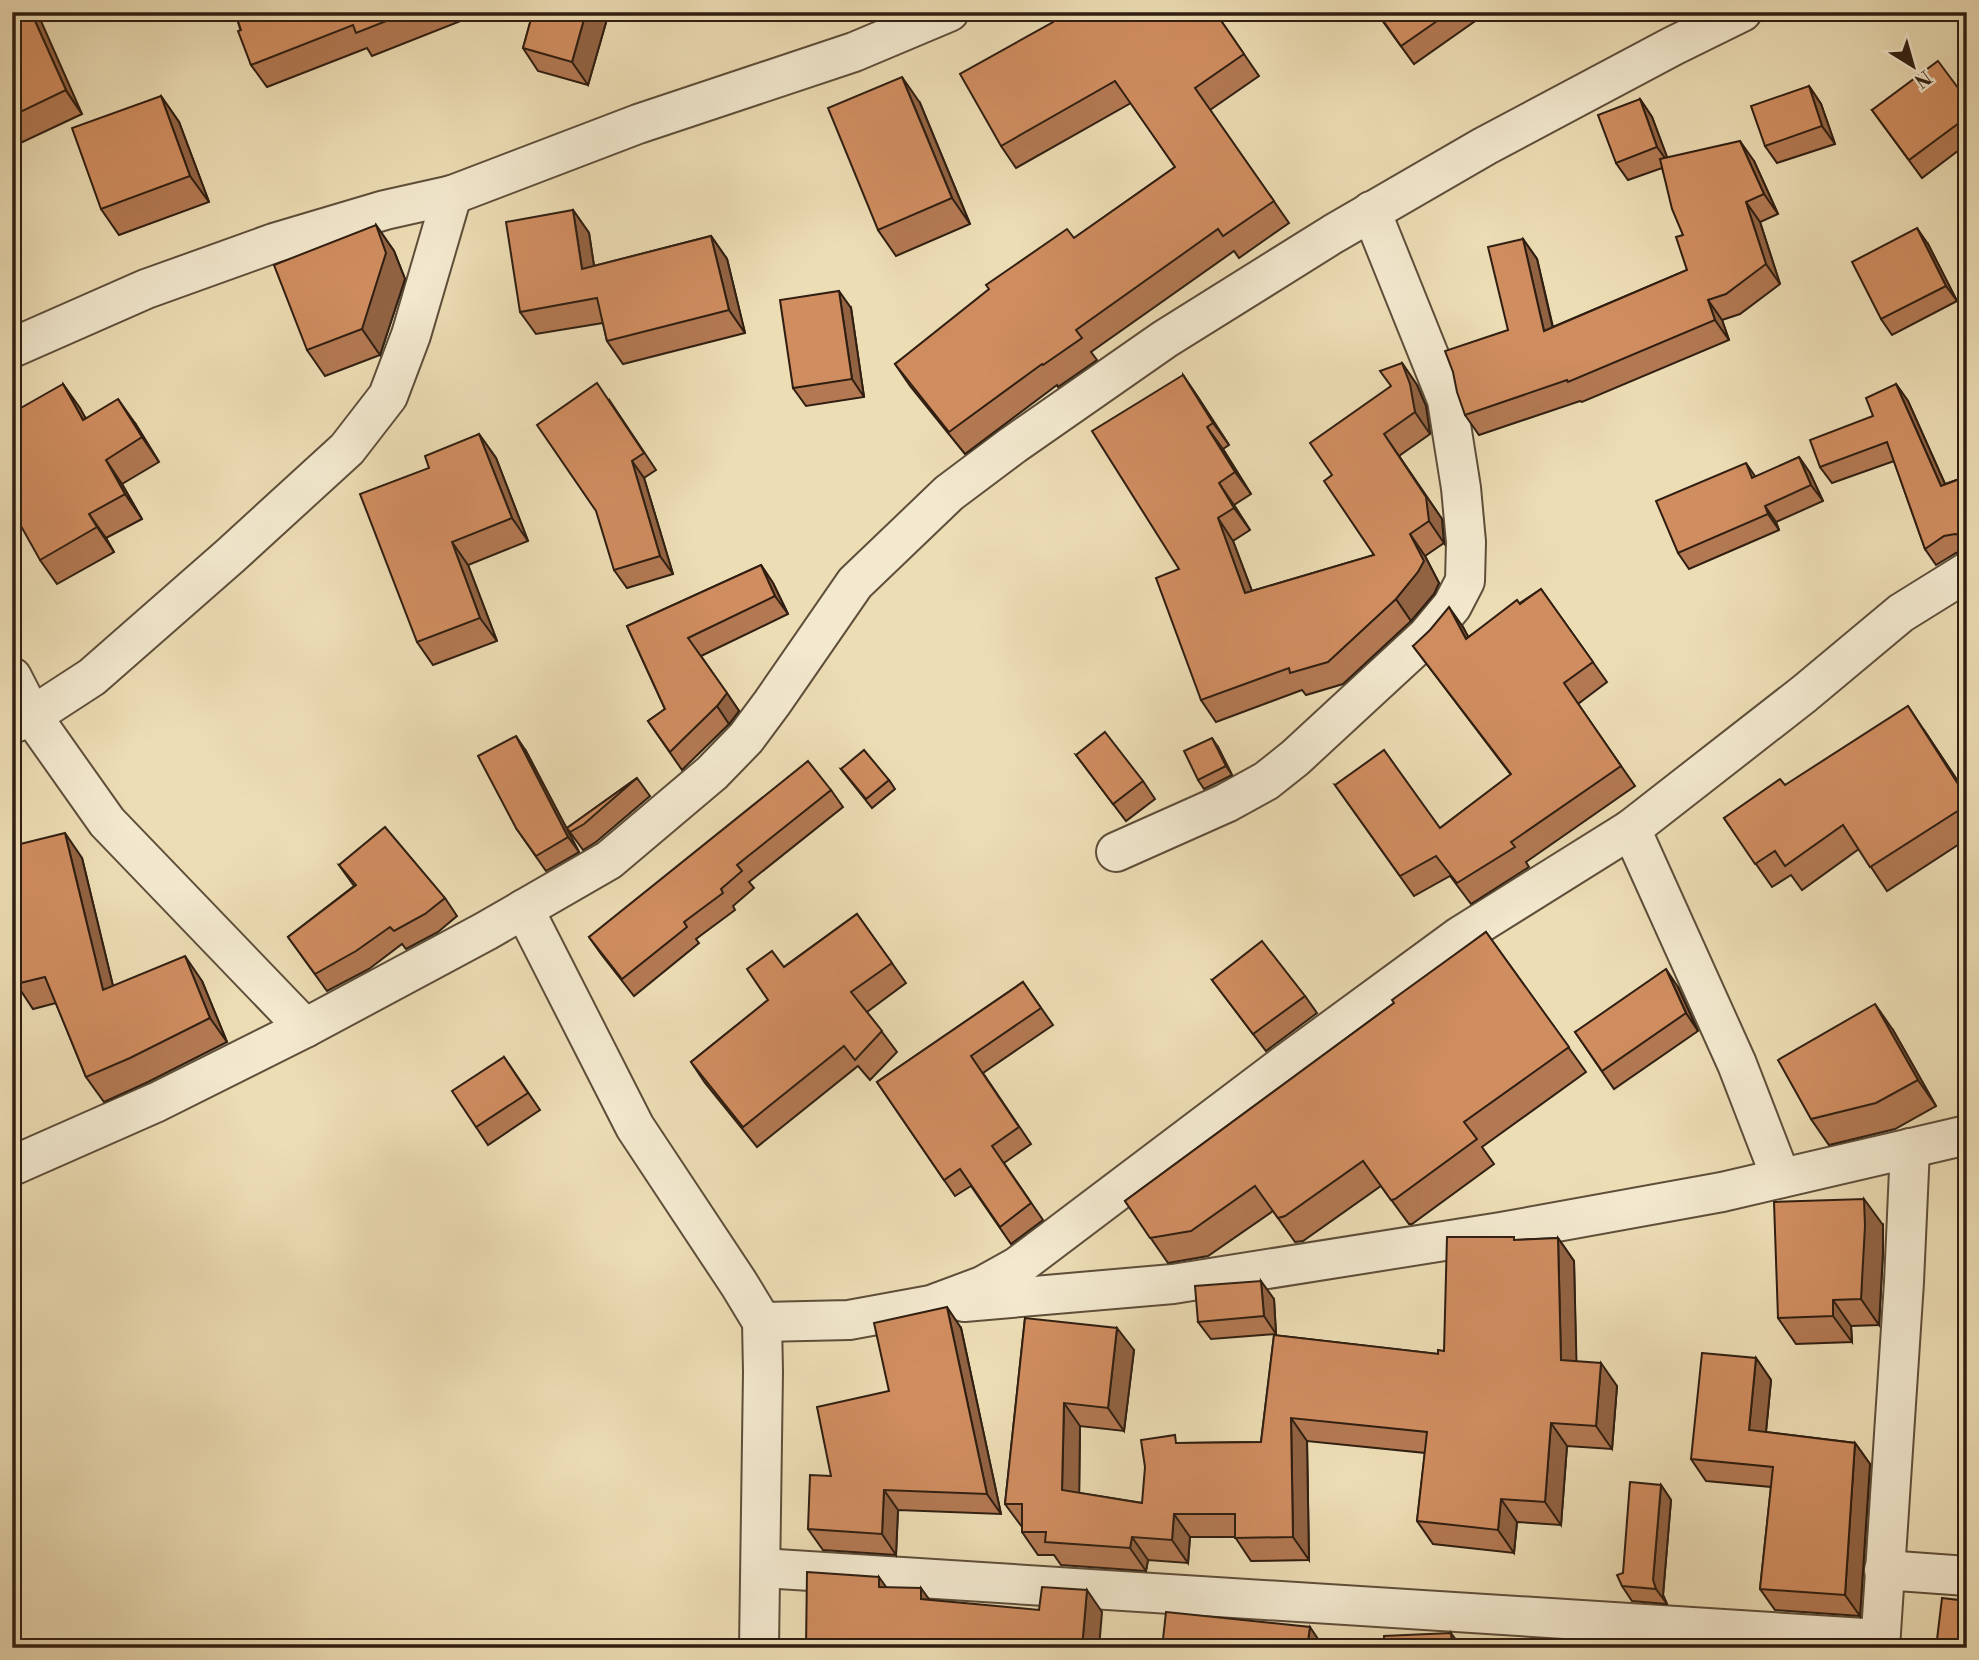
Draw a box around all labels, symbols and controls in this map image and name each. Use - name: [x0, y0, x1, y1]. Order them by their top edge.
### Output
- north arrow: [1878, 32, 1948, 102]
- text: N: [1909, 65, 1936, 93]

